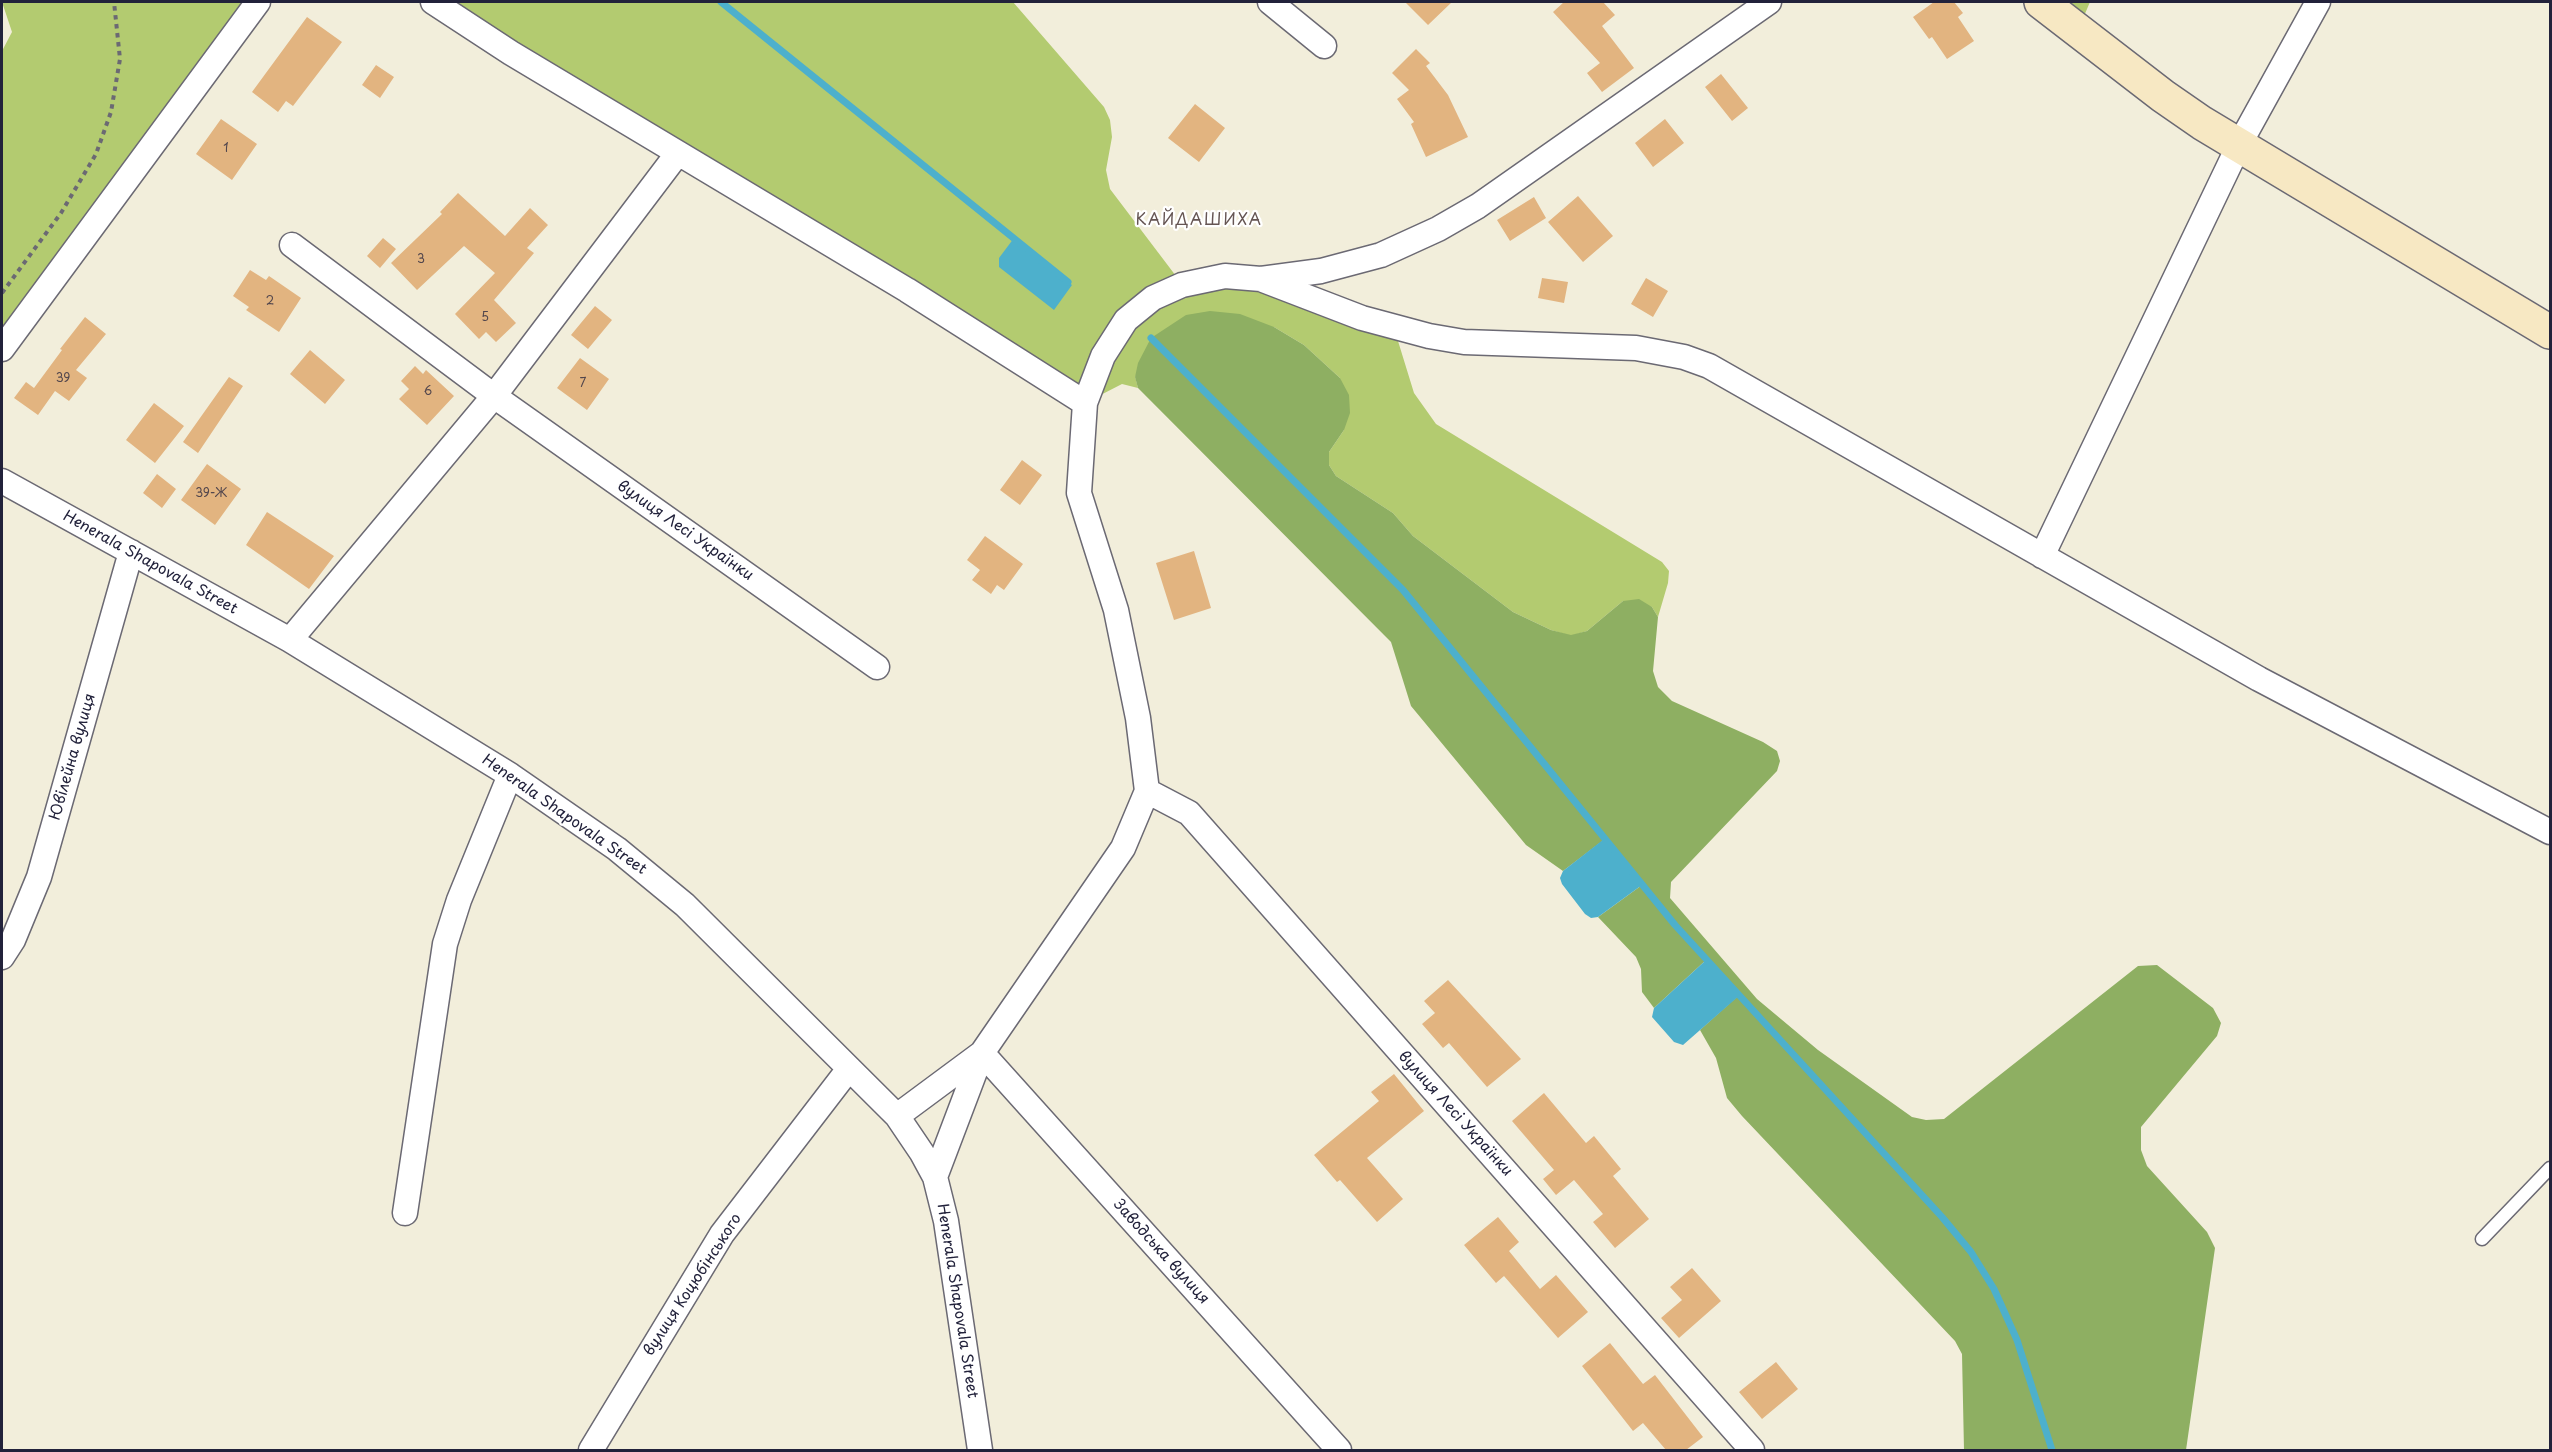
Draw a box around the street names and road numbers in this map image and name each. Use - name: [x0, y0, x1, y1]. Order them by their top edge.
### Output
- street label: вулиця Лесі Українки: [614, 477, 756, 585]
- street label: Henerala Shapovala Street: [60, 507, 240, 619]
- street label: Ювілейна вулиця: [46, 692, 100, 822]
- street label: Henerala Shapovala Street: [478, 751, 650, 879]
- street label: вулиця Лесі Українки: [1394, 1048, 1516, 1180]
- street label: Заводська вулиця: [1109, 1196, 1213, 1308]
- street label: Henerala Shapovala Street: [933, 1202, 981, 1400]
- street label: вулиця Коцюбінського: [640, 1211, 746, 1359]

